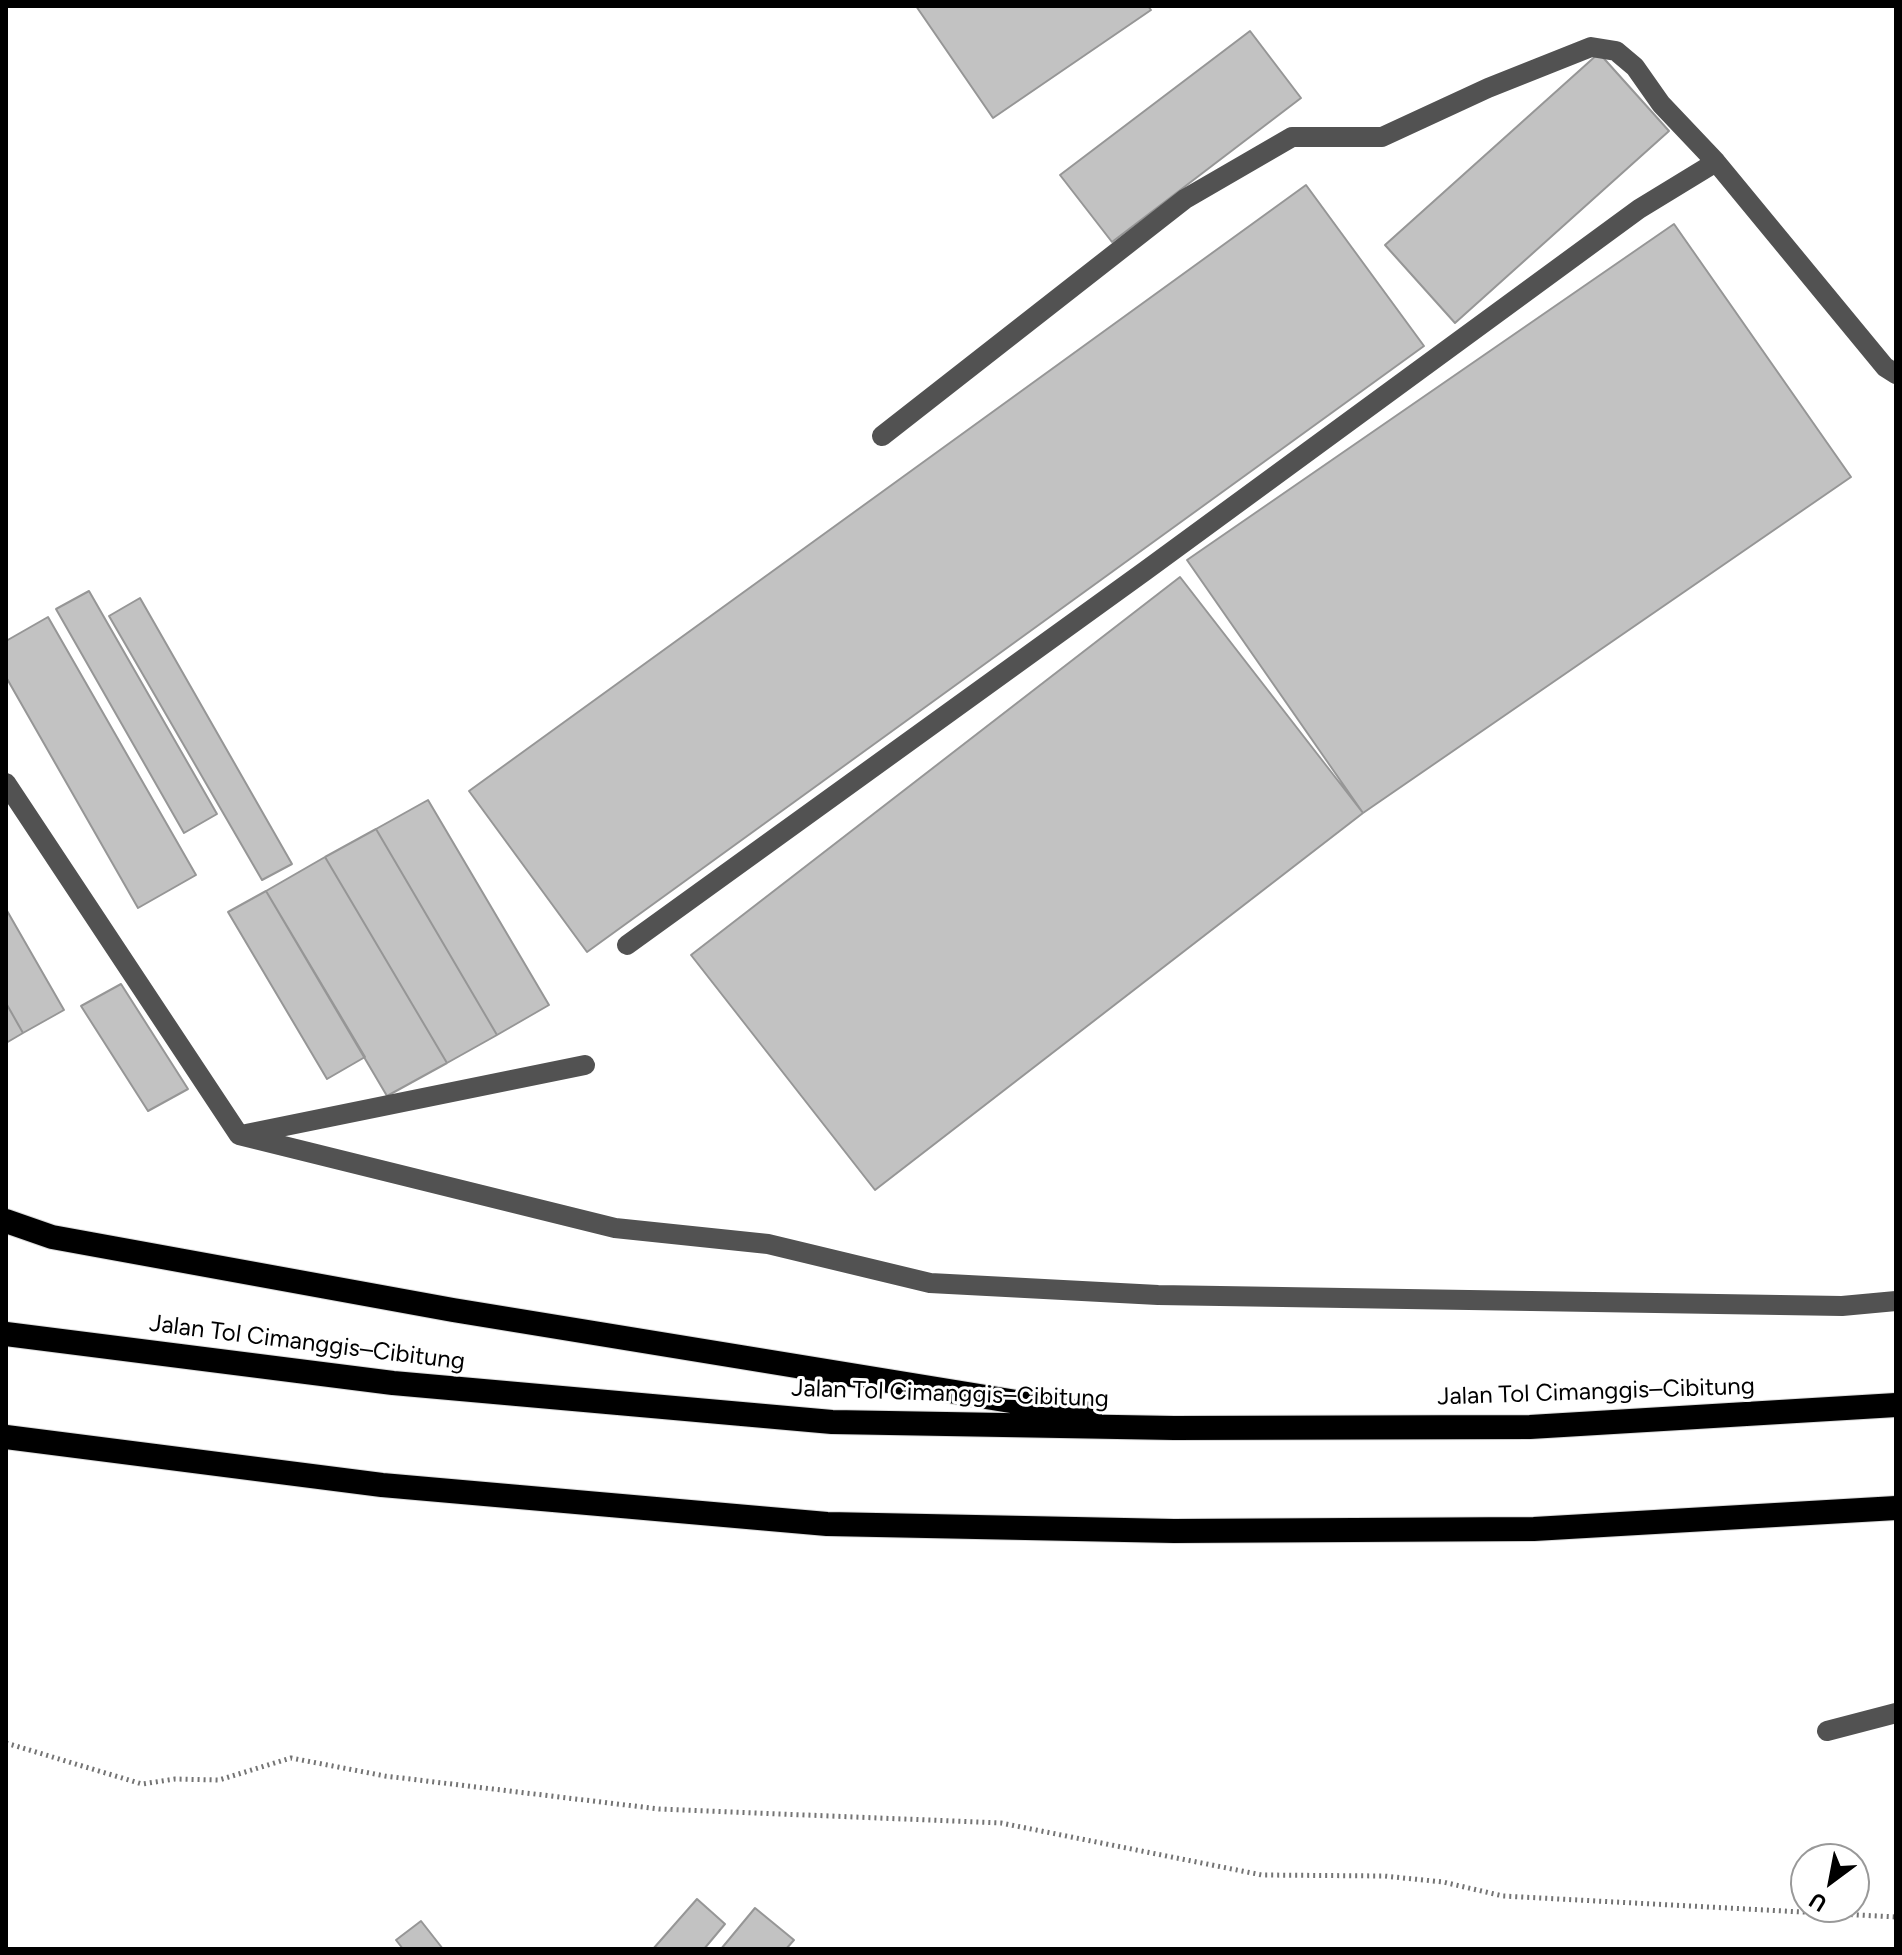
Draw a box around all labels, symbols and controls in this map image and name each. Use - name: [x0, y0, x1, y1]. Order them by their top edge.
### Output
- street label: Jalan Tol Cimanggis–Cibitung: [148, 1309, 466, 1377]
- street label: Jalan Tol Cimanggis–Cibitung: [1437, 1372, 1755, 1412]
- street label: Jalan Tol Cimanggis–Cibitung: [791, 1374, 1109, 1414]
- north arrow: [1790, 1843, 1870, 1923]
- text: U: [1804, 1887, 1832, 1918]

